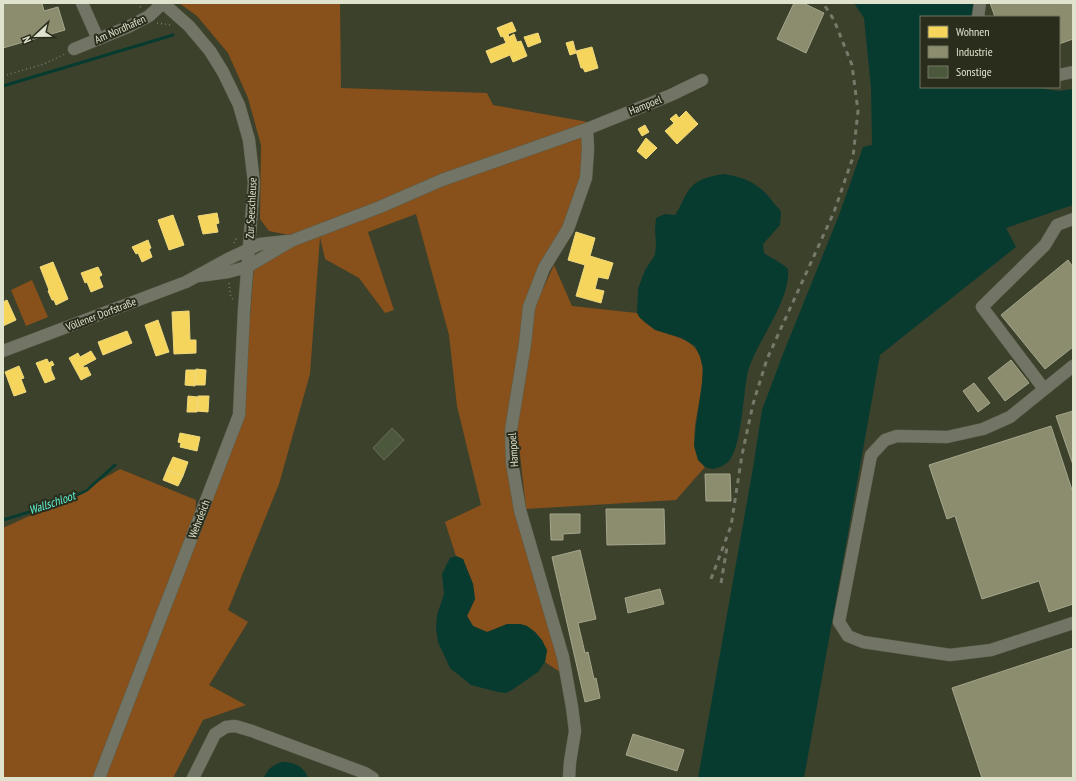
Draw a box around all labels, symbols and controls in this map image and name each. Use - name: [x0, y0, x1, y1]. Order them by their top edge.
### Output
- street label: Am Nordhafen: [92, 11, 148, 46]
- north arrow: [16, 16, 56, 56]
- legend: [920, 16, 1060, 88]
- text: Wohnen: [956, 24, 990, 39]
- text: N: [19, 34, 34, 45]
- text: Industrie: [956, 44, 993, 59]
- text: Sonstige: [956, 64, 992, 79]
- street label: Hampoel: [627, 92, 664, 118]
- street label: Zur Seeschleuse: [242, 177, 260, 239]
- street label: Völlener Dorfstraße: [63, 294, 139, 334]
- street label: Hampoel: [505, 432, 521, 468]
- water label: Wallschloot: [27, 487, 79, 517]
- street label: Wehrdeich: [185, 498, 213, 540]

